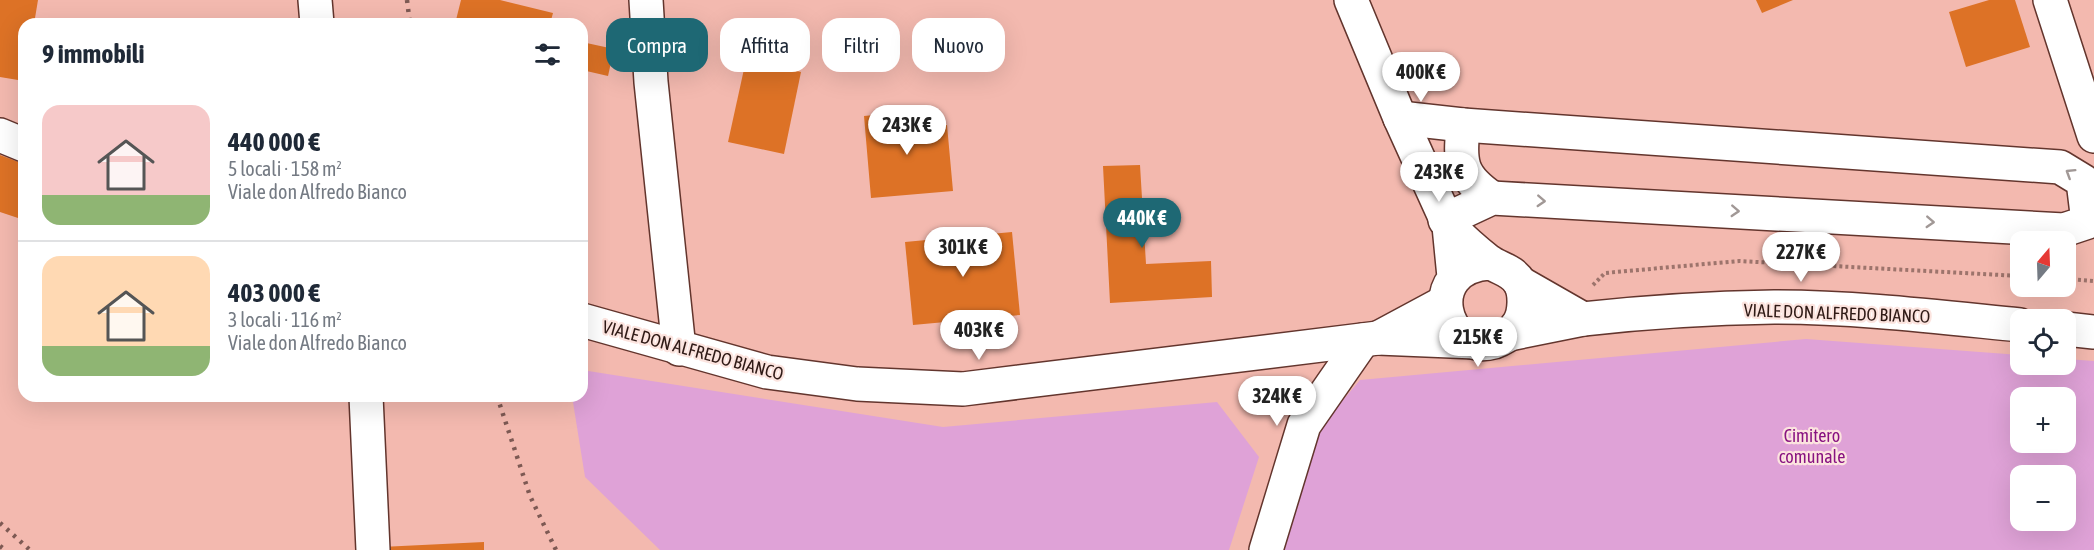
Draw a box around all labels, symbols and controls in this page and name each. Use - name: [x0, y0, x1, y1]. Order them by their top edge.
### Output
- chip: Compra: [606, 18, 708, 72]
- chip: Affitta: [720, 18, 810, 72]
- chip: Filtri: [822, 18, 900, 72]
- chip: Nuovo: [912, 18, 1005, 72]
- icon: filters: [531, 38, 564, 71]
- text: 9 immobili: [42, 39, 145, 69]
- pin: 400K €: [1372, 52, 1470, 103]
- text: 400K €: [1396, 60, 1446, 83]
- pin: 243K €: [858, 105, 956, 156]
- text: 243K €: [882, 113, 932, 136]
- text: 440 000 €: [228, 127, 320, 157]
- icon: home: [90, 129, 162, 201]
- pin: 243K €: [1390, 152, 1488, 203]
- text: 5 locali · 158 m²: [228, 157, 342, 180]
- text: 243K €: [1414, 160, 1464, 183]
- one-way arrow: [2066, 168, 2076, 180]
- text: Viale don Alfredo Bianco: [228, 180, 407, 203]
- one-way arrow: [1536, 194, 1545, 207]
- pin: 440K €: [1093, 198, 1191, 249]
- one-way arrow: [1731, 205, 1740, 218]
- text: 440K €: [1117, 206, 1167, 229]
- one-way arrow: [1926, 216, 1935, 229]
- pin: 301K €: [914, 227, 1012, 278]
- north arrow: [2010, 231, 2076, 297]
- map controls: [2010, 231, 2076, 531]
- pin: 227K €: [1752, 232, 1850, 283]
- text: 301K €: [938, 235, 988, 258]
- text: 227K €: [1776, 240, 1826, 263]
- text: 403 000 €: [228, 278, 320, 308]
- icon: home: [90, 280, 162, 352]
- street label: VIALE DON ALFREDO BIANCO: [1743, 299, 1931, 327]
- text: 3 locali · 116 m²: [228, 308, 342, 331]
- button: locate: [2010, 309, 2076, 375]
- pin: 403K €: [930, 310, 1028, 361]
- street label: VIALE DON ALFREDO BIANCO: [600, 316, 786, 384]
- pin: 215K €: [1429, 317, 1527, 368]
- text: 403K €: [954, 318, 1004, 341]
- text: 215K €: [1453, 325, 1503, 348]
- text: Viale don Alfredo Bianco: [228, 331, 407, 354]
- pin: 324K €: [1228, 376, 1326, 427]
- text: 324K €: [1252, 384, 1302, 407]
- button: +: [2010, 387, 2076, 453]
- park label: Cimitero comunale: [1779, 425, 1845, 467]
- button: −: [2010, 465, 2076, 531]

